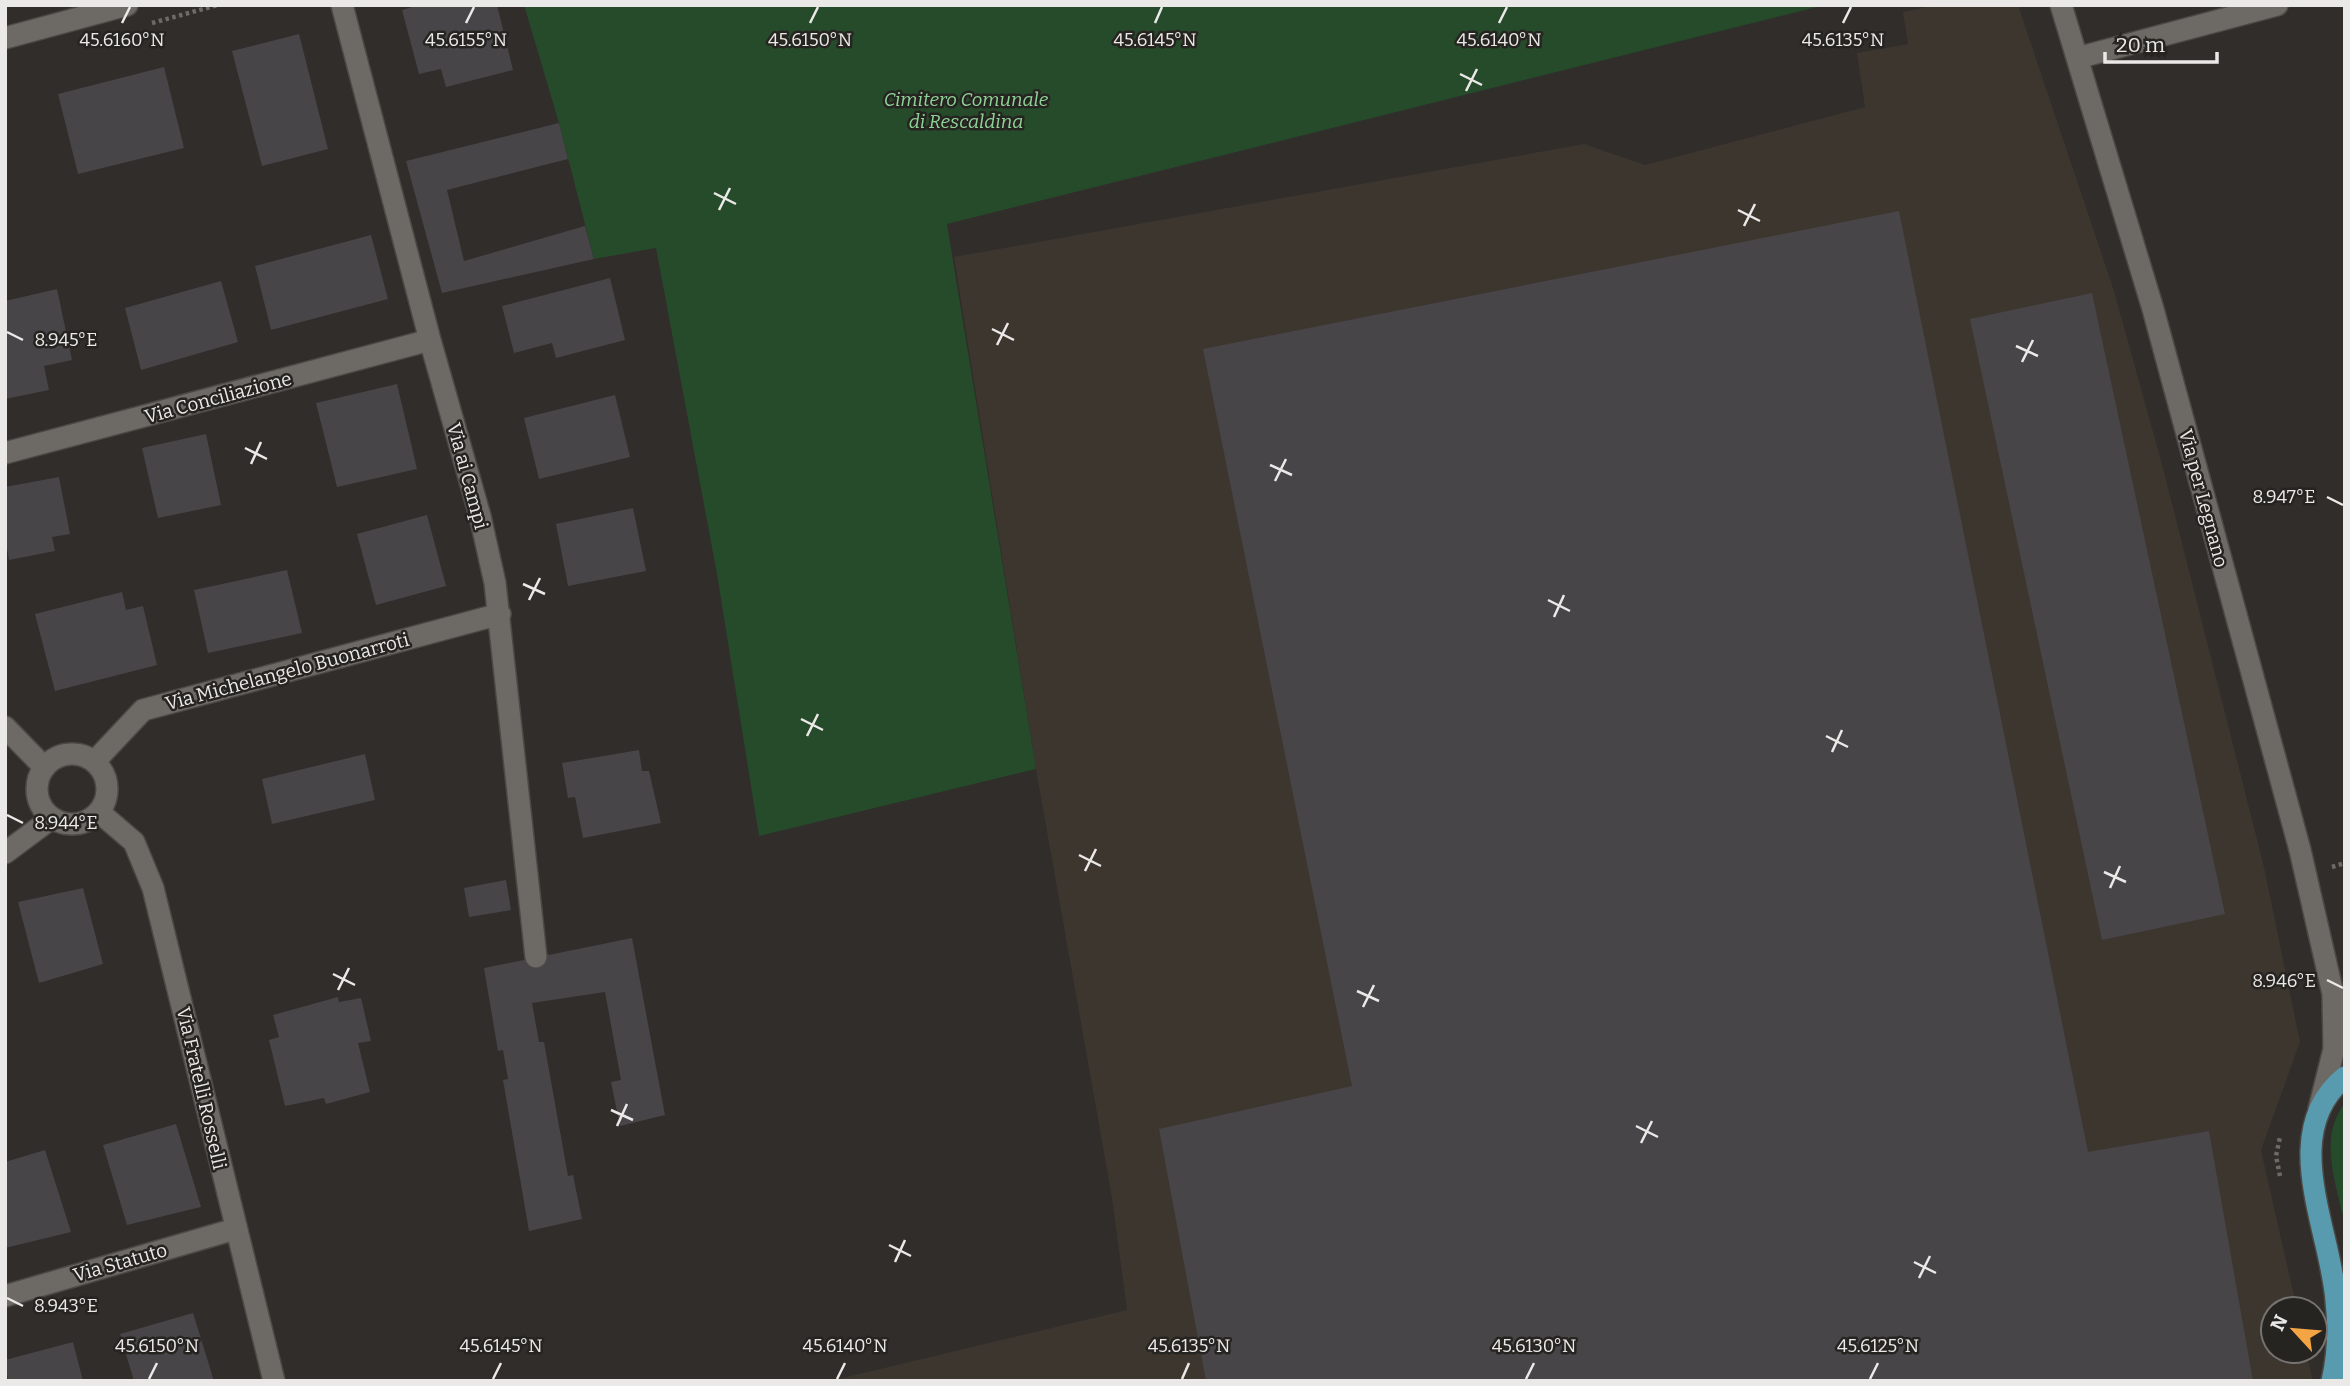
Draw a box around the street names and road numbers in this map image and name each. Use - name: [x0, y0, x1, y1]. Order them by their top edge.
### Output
- street label: Via Conciliazione: [142, 367, 294, 428]
- street label: Via ai Campi: [442, 420, 493, 532]
- street label: Via per Legnano: [2174, 426, 2233, 570]
- street label: Via Michelangelo Buonarroti: [163, 628, 412, 715]
- street label: Via Fratelli Rosselli: [172, 1005, 231, 1172]
- street label: Via Statuto: [71, 1238, 170, 1287]

